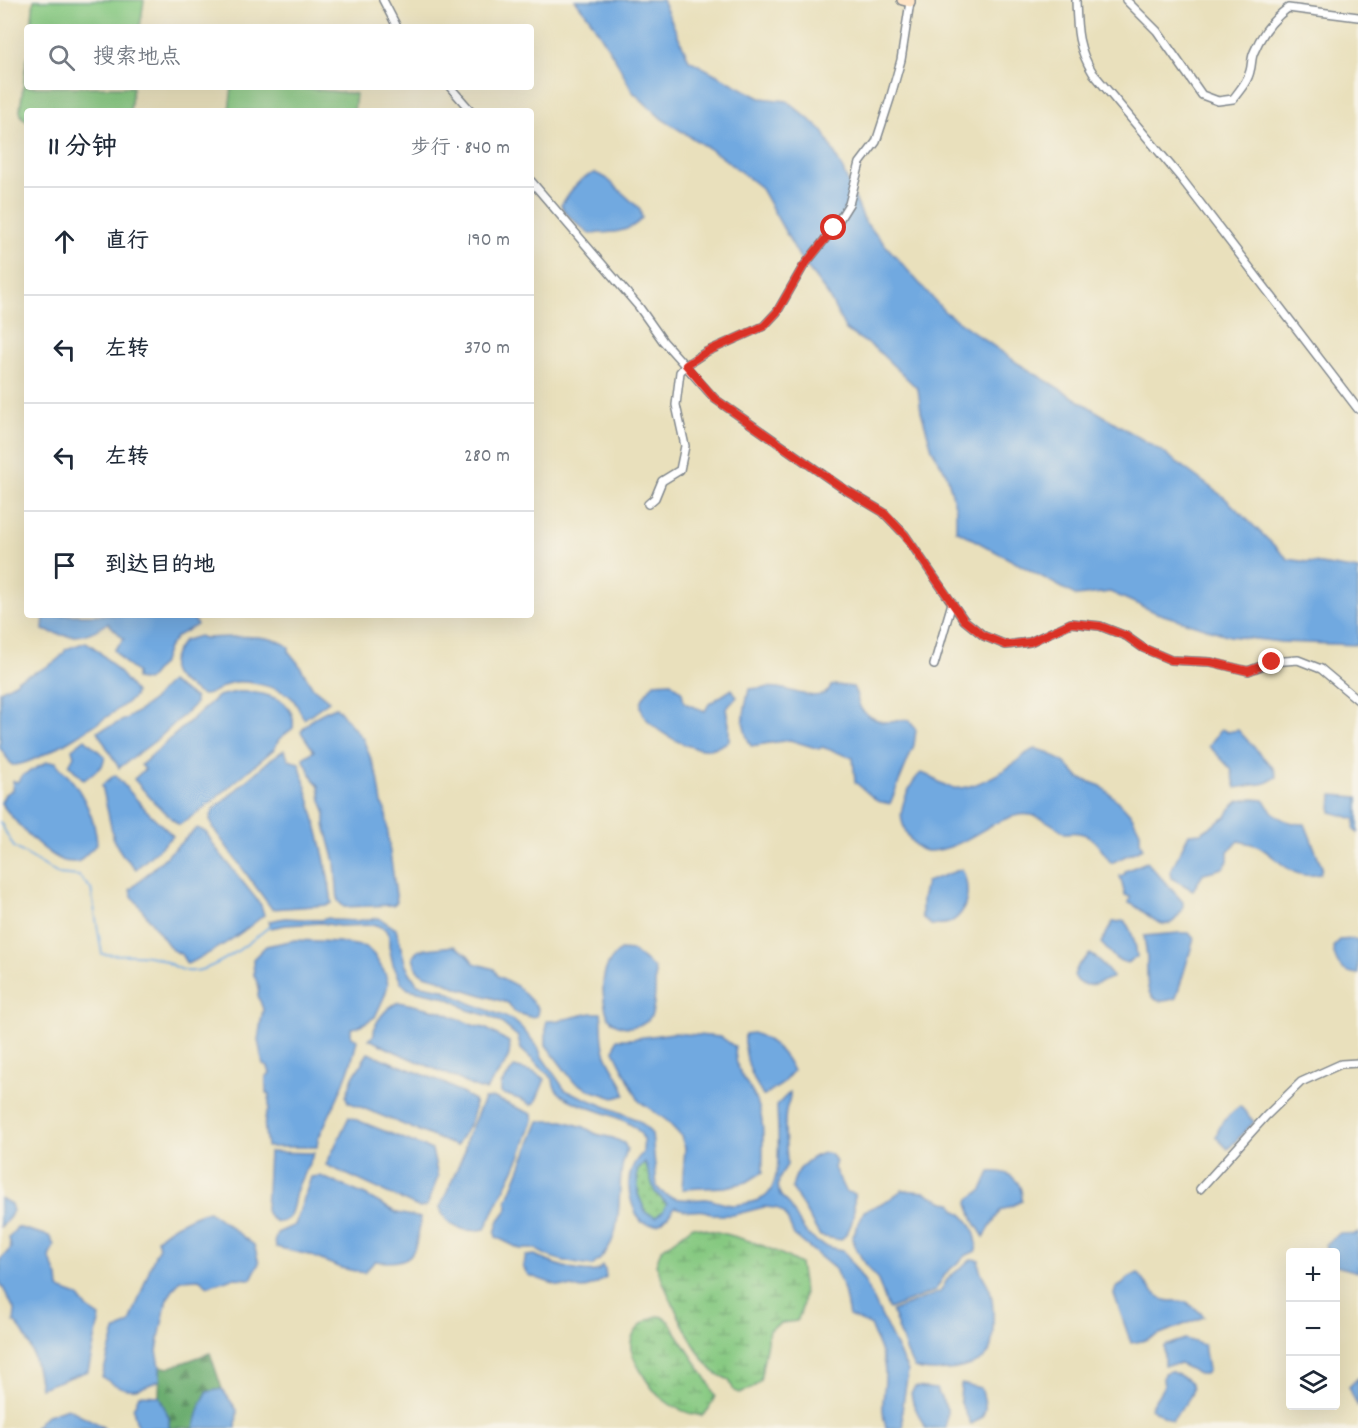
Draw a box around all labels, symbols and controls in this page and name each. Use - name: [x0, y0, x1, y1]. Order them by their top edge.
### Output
- search box: [24, 24, 534, 90]
- icon: search: [45, 41, 78, 74]
- text: 搜索地点: [93, 43, 181, 74]
- text: 11 分钟: [48, 130, 117, 167]
- text: 步行 · 840 m: [411, 135, 510, 163]
- route start: [820, 214, 846, 240]
- icon: ahead: [48, 225, 81, 258]
- text: 直行: [105, 227, 149, 258]
- text: 190 m: [467, 227, 510, 255]
- icon: left: [48, 333, 81, 366]
- text: 左转: [105, 335, 149, 366]
- text: 370 m: [464, 335, 510, 363]
- icon: left: [48, 441, 81, 474]
- text: 左转: [105, 443, 149, 474]
- text: 280 m: [464, 443, 510, 471]
- icon: arrive: [48, 549, 81, 582]
- text: 到达目的地: [105, 551, 215, 582]
- route end: [1258, 648, 1284, 674]
- map controls: [1286, 1248, 1340, 1410]
- button: +: [1286, 1248, 1340, 1302]
- button: −: [1286, 1302, 1340, 1356]
- button: layers: [1286, 1356, 1340, 1410]

